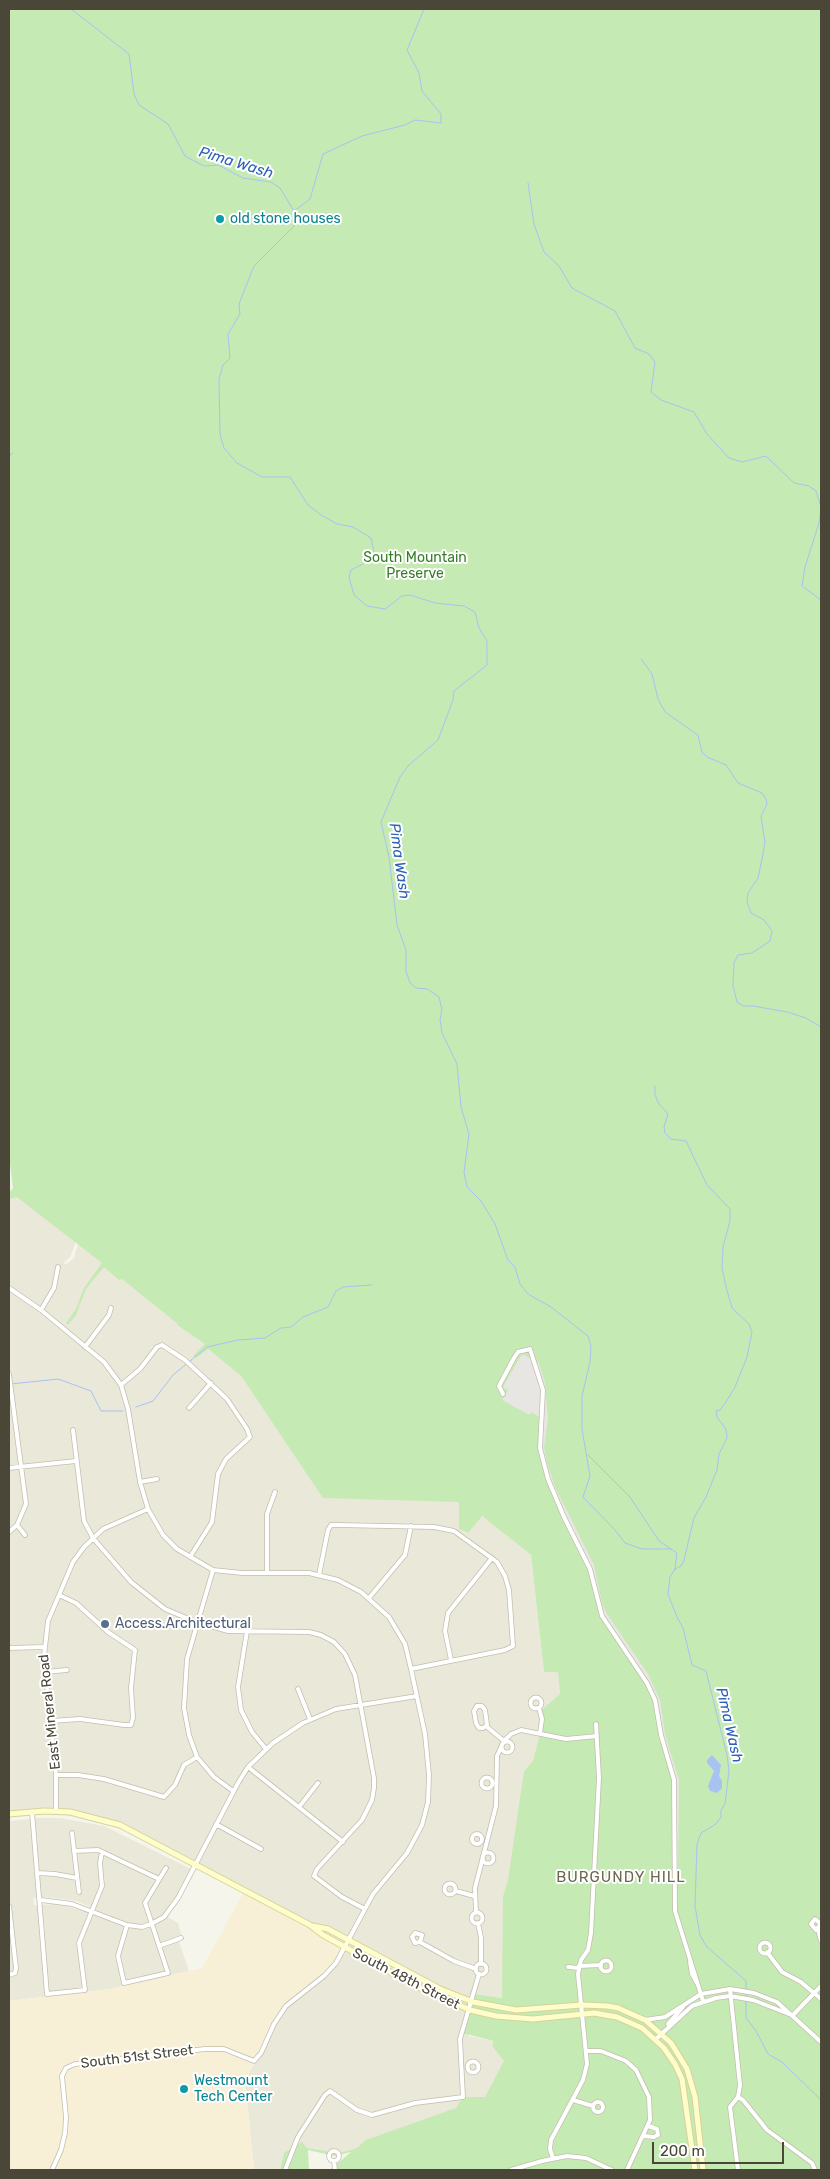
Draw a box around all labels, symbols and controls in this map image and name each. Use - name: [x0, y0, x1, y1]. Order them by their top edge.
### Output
- water label: Pima Wash: [197, 143, 275, 183]
- place label: old stone houses: [230, 211, 341, 227]
- marker: old stone houses: [214, 213, 226, 225]
- park label: South Mountain Preserve: [363, 550, 467, 582]
- water label: Pima Wash: [385, 822, 413, 900]
- place label: Access.Architectural: [115, 1616, 251, 1632]
- marker: Access.Architectural: [99, 1618, 111, 1630]
- street label: East Mineral Road: [36, 1653, 64, 1771]
- water label: Pima Wash: [712, 1686, 746, 1764]
- district label: BURGUNDY HILL: [555, 1869, 687, 1887]
- street label: South 48th Street: [350, 1945, 462, 2013]
- street label: South 51st Street: [80, 2042, 194, 2072]
- place label: Westmount Tech Center: [194, 2073, 272, 2106]
- marker: Westmount Tech Center: [178, 2083, 190, 2095]
- scale bar: [655, 2132, 788, 2164]
- text: 200 m: [660, 2142, 705, 2160]

